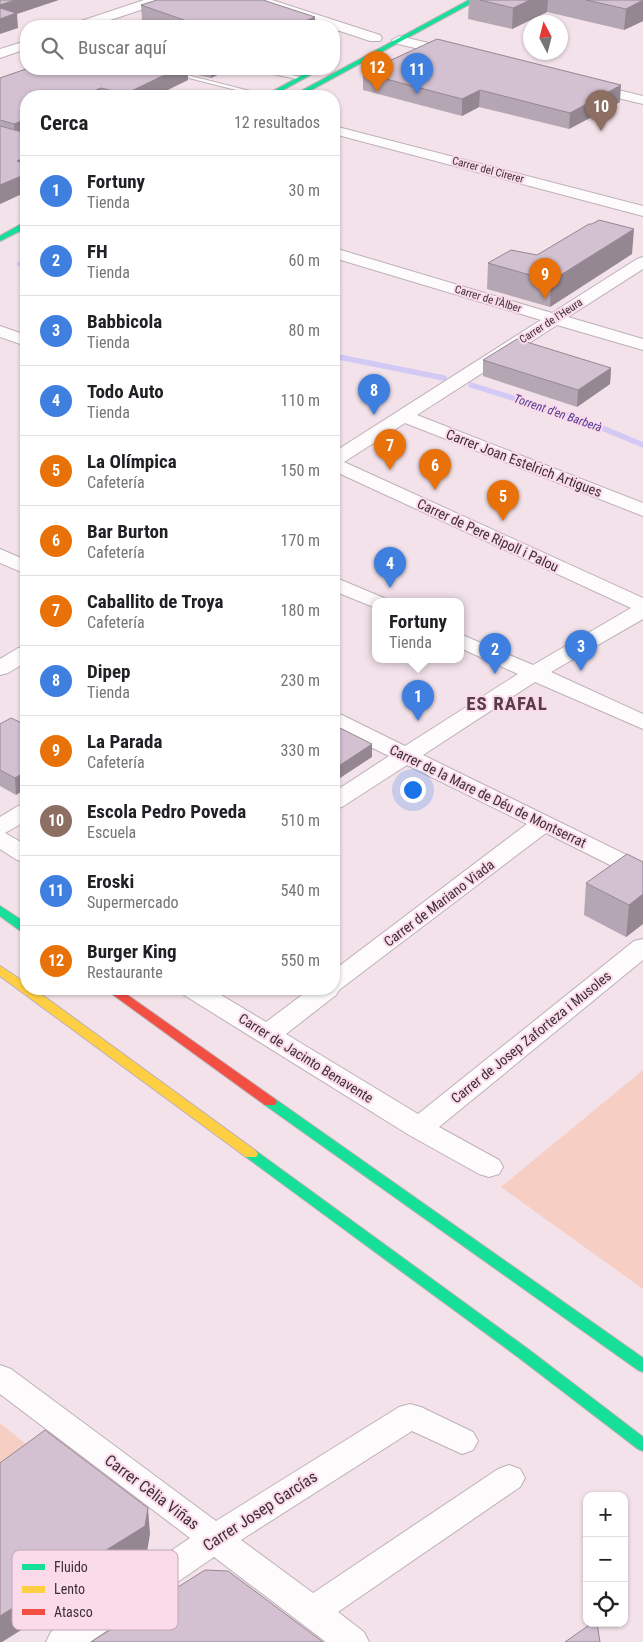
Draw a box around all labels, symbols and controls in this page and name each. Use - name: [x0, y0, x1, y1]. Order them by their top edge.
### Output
- north arrow: [523, 15, 568, 60]
- search box: [20, 20, 340, 75]
- icon: search: [38, 34, 66, 62]
- text: Buscar aquí: [78, 36, 167, 59]
- pin: 12: [361, 51, 393, 92]
- pin: 11: [401, 53, 433, 94]
- pin: 10: [585, 90, 617, 131]
- text: Cerca: [40, 111, 88, 135]
- text: 12 resultados: [234, 113, 320, 132]
- street label: Carrer del Cirerer: [451, 154, 526, 186]
- text: Fortuny: [87, 170, 145, 193]
- text: 1: [52, 181, 60, 200]
- text: 30 m: [288, 181, 320, 200]
- text: Tienda: [87, 193, 130, 212]
- text: FH: [87, 240, 108, 263]
- text: 2: [52, 251, 60, 270]
- text: 60 m: [288, 251, 320, 270]
- pin: 9: [529, 258, 561, 299]
- text: Tienda: [87, 263, 130, 282]
- street label: Carrer de l'Àlber: [453, 283, 523, 315]
- street label: Carrer de l'Heura: [517, 296, 585, 346]
- text: Babbicola: [87, 310, 162, 333]
- text: 3: [52, 321, 60, 340]
- text: 80 m: [288, 321, 320, 340]
- text: Tienda: [87, 333, 130, 352]
- pin: 8: [358, 374, 390, 415]
- text: Todo Auto: [87, 380, 164, 403]
- text: 4: [52, 391, 60, 410]
- text: 110 m: [281, 391, 320, 410]
- water label: Torrent d'en Barberà: [512, 391, 604, 435]
- text: Tienda: [87, 403, 130, 422]
- street label: Carrer Joan Estelrich Artigues: [444, 426, 604, 500]
- pin: 7: [374, 429, 406, 470]
- pin: 6: [419, 449, 451, 490]
- text: La Olímpica: [87, 450, 177, 473]
- text: 5: [52, 461, 60, 480]
- text: 150 m: [281, 461, 320, 480]
- text: Cafetería: [87, 473, 145, 492]
- pin: 5: [487, 480, 519, 521]
- street label: Carrer de Pere Ripoll i Palou: [415, 495, 561, 575]
- text: Bar Burton: [87, 520, 168, 543]
- text: 6: [52, 531, 60, 550]
- text: 170 m: [281, 531, 320, 550]
- text: Cafetería: [87, 543, 145, 562]
- pin: 4: [374, 547, 406, 588]
- text: Caballito de Troya: [87, 590, 223, 613]
- popup: [372, 598, 464, 663]
- text: 7: [52, 601, 60, 620]
- text: 180 m: [281, 601, 320, 620]
- text: Fortuny: [389, 610, 447, 633]
- text: Cafetería: [87, 613, 145, 632]
- pin: 3: [565, 630, 597, 671]
- text: Tienda: [389, 633, 432, 652]
- pin: 2: [479, 633, 511, 674]
- text: Dipep: [87, 660, 130, 683]
- text: 8: [52, 671, 60, 690]
- text: 230 m: [281, 671, 320, 690]
- pin: 1: [402, 680, 434, 721]
- text: Tienda: [87, 683, 130, 702]
- district label: ES RAFAL: [466, 692, 548, 715]
- text: La Parada: [87, 730, 162, 753]
- text: 9: [52, 741, 60, 760]
- text: 330 m: [281, 741, 320, 760]
- street label: Carrer de la Mare de Déu de Montserrat: [387, 741, 589, 851]
- text: Cafetería: [87, 753, 145, 772]
- your location: [400, 777, 426, 803]
- text: Escola Pedro Poveda: [87, 800, 246, 823]
- text: 10: [48, 811, 64, 830]
- text: 510 m: [281, 811, 320, 830]
- text: Escuela: [87, 823, 136, 842]
- street label: Carrer de Mariano Viada: [381, 856, 497, 950]
- text: Eroski: [87, 870, 134, 893]
- text: 11: [48, 881, 64, 900]
- text: 540 m: [281, 881, 320, 900]
- text: Supermercado: [87, 893, 179, 912]
- text: Burger King: [87, 940, 177, 963]
- text: 12: [48, 951, 64, 970]
- text: 550 m: [281, 951, 320, 970]
- text: Restaurante: [87, 963, 163, 982]
- street label: Carrer de Josep Zaforteza i Musoles: [448, 968, 614, 1106]
- street label: Carrer de Jacinto Benavente: [236, 1010, 377, 1106]
- street label: Carrer Cèlia Viñas: [101, 1450, 203, 1534]
- street label: Carrer Josep Garcías: [199, 1467, 321, 1555]
- map controls: [583, 1492, 628, 1627]
- button: +: [583, 1492, 628, 1537]
- button: −: [583, 1537, 628, 1582]
- legend: [12, 1550, 178, 1630]
- text: Fluido: [54, 1559, 88, 1575]
- text: Lento: [54, 1581, 85, 1597]
- button: locate: [583, 1582, 628, 1627]
- text: Atasco: [54, 1604, 93, 1620]

